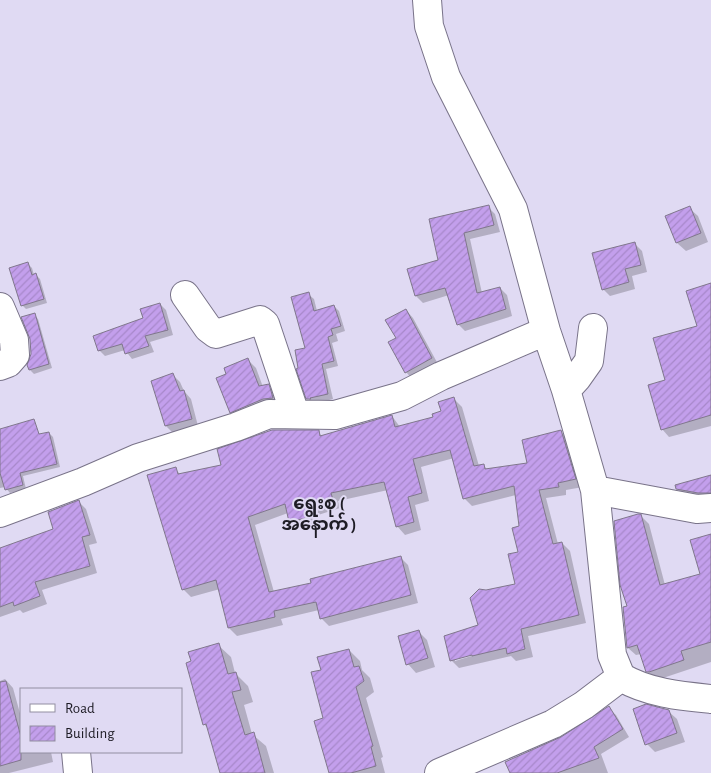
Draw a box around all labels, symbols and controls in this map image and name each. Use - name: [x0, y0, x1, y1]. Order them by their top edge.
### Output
- district label: ရွေးစု ( အနောက် ): [281, 495, 357, 538]
- legend: [20, 688, 182, 753]
- text: Road: [65, 701, 95, 716]
- text: Building: [65, 726, 115, 741]

